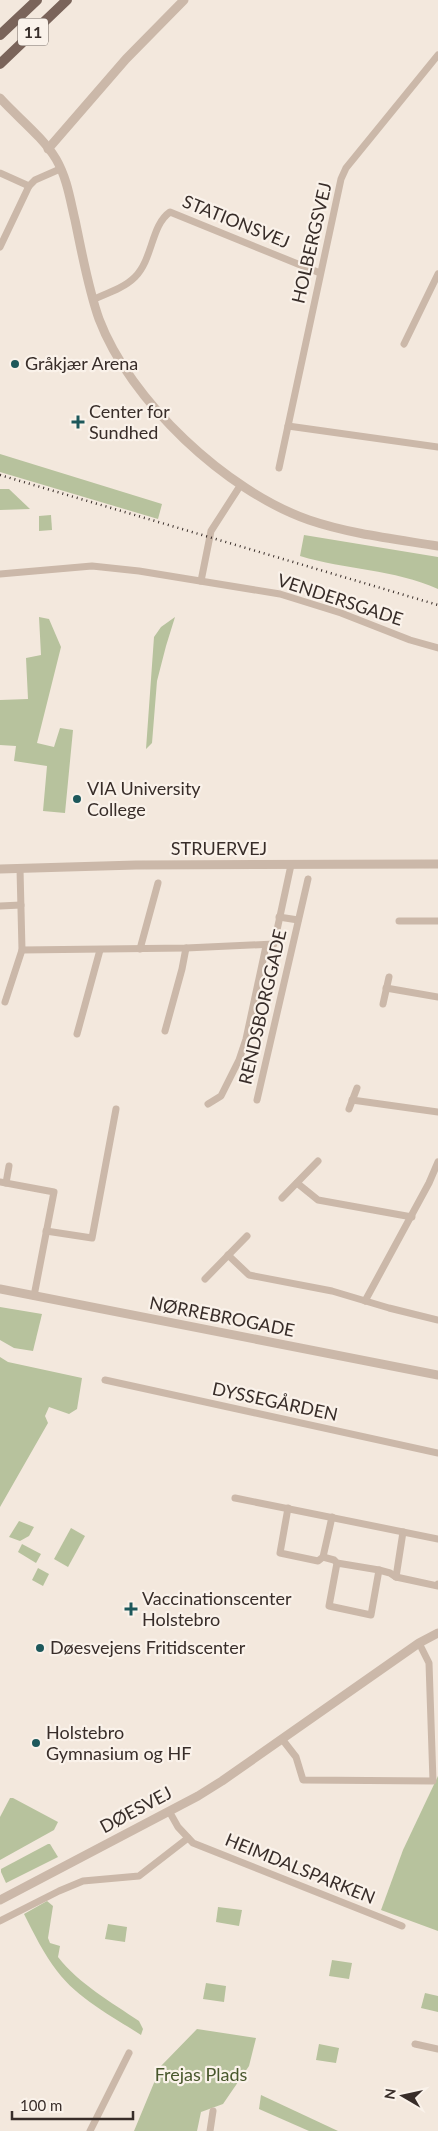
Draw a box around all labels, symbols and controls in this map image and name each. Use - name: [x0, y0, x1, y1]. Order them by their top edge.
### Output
- road number: 11: [18, 18, 48, 46]
- street label: HOLBERGSVEJ: [286, 180, 336, 305]
- street label: STATIONSVEJ: [180, 190, 293, 253]
- place label: Gråkjær Arena: [25, 352, 138, 374]
- marker: Gråkjær Arena: [9, 358, 21, 370]
- place label: Center for Sundhed: [89, 400, 170, 443]
- marker: Center for Sundhed: [71, 415, 85, 429]
- street label: VENDERSGADE: [275, 568, 406, 630]
- place label: VIA University College: [87, 777, 201, 820]
- marker: VIA University College: [71, 793, 83, 805]
- street label: STRUERVEJ: [171, 837, 267, 859]
- street label: RENDSBORGGADE: [233, 927, 291, 1086]
- street label: NØRREBROGADE: [148, 1291, 297, 1341]
- street label: DYSSEGÅRDEN: [210, 1377, 340, 1425]
- place label: Vaccinationscenter Holstebro: [142, 1587, 292, 1630]
- marker: Vaccinationscenter Holstebro: [124, 1602, 138, 1616]
- place label: Døesvejens Fritidscenter: [50, 1636, 246, 1658]
- marker: Døesvejens Fritidscenter: [34, 1642, 46, 1654]
- place label: Holstebro Gymnasium og HF: [46, 1721, 192, 1764]
- marker: Holstebro Gymnasium og HF: [30, 1737, 42, 1749]
- street label: DØESVEJ: [96, 1781, 175, 1837]
- street label: HEIMDALSPARKEN: [222, 1828, 379, 1908]
- park label: Frejas Plads: [155, 2063, 247, 2085]
- north arrow: [378, 2071, 428, 2121]
- text: N: [380, 2087, 399, 2101]
- scale bar: [12, 2088, 134, 2120]
- text: 100 m: [20, 2096, 62, 2114]

